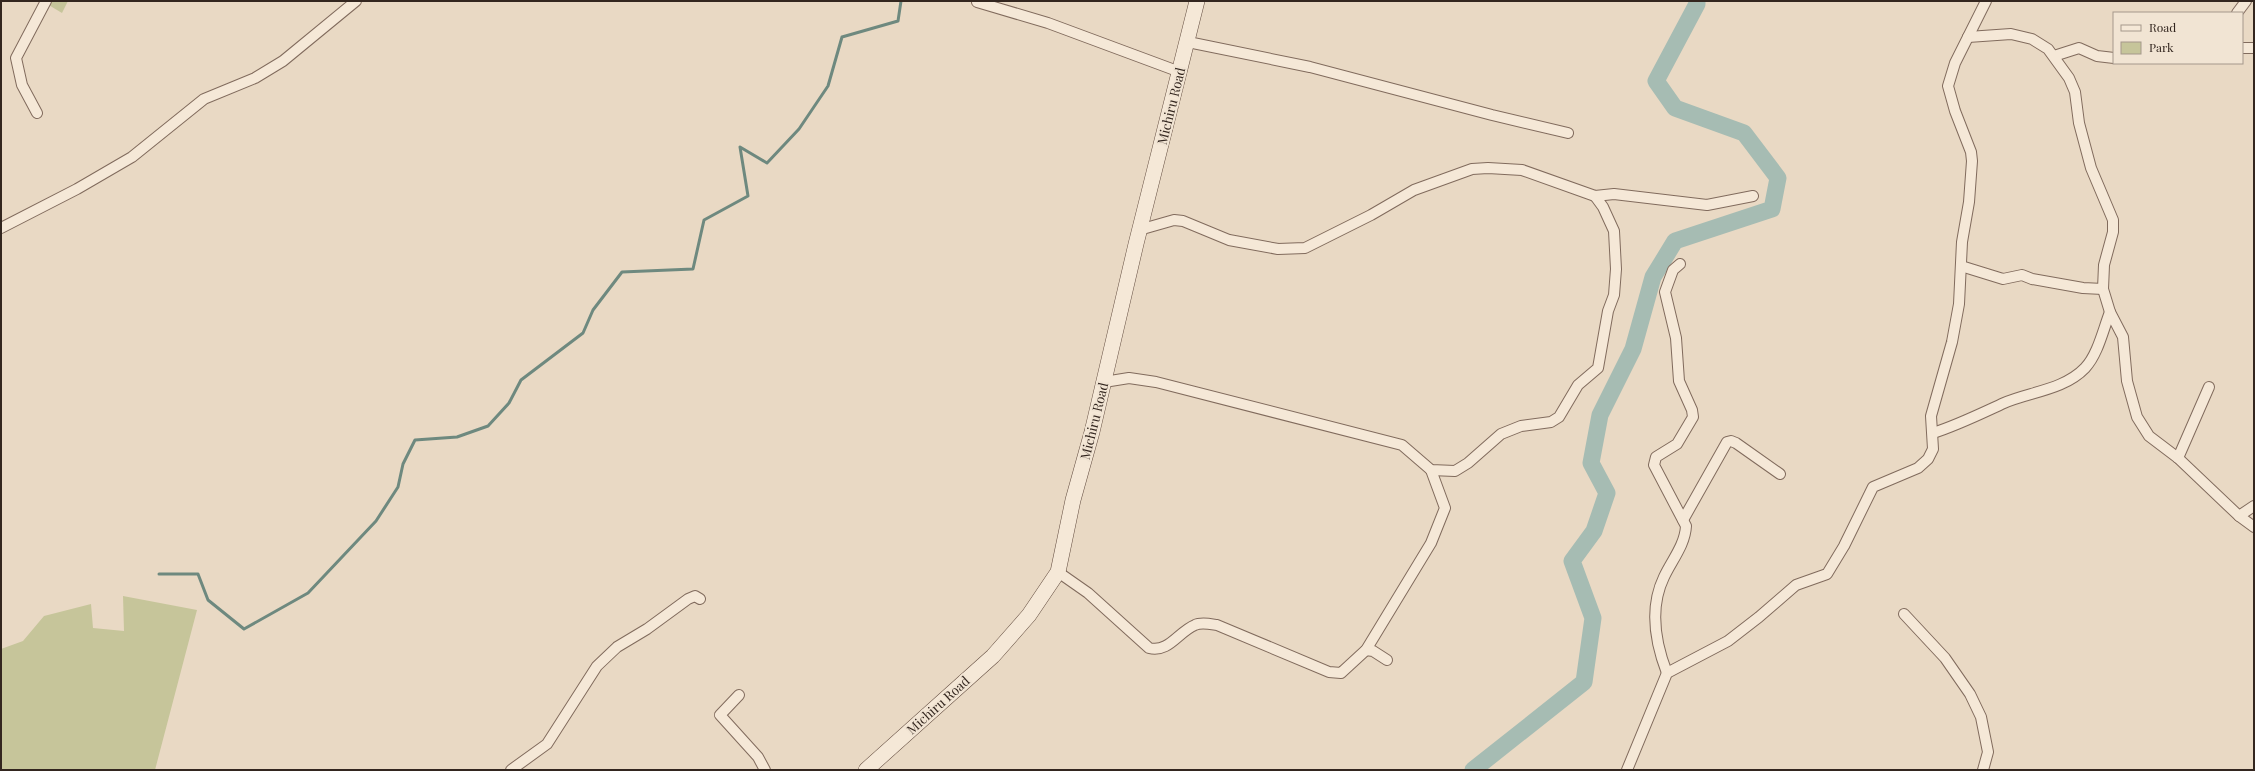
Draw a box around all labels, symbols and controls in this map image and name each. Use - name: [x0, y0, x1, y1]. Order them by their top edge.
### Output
- legend: [2113, 12, 2243, 64]
- text: Road: [2149, 19, 2176, 35]
- text: Park: [2149, 39, 2174, 55]
- street label: Michiru Road: [1153, 65, 1188, 146]
- street label: Michiru Road: [1076, 380, 1111, 461]
- street label: Michiru Road: [903, 672, 973, 737]

